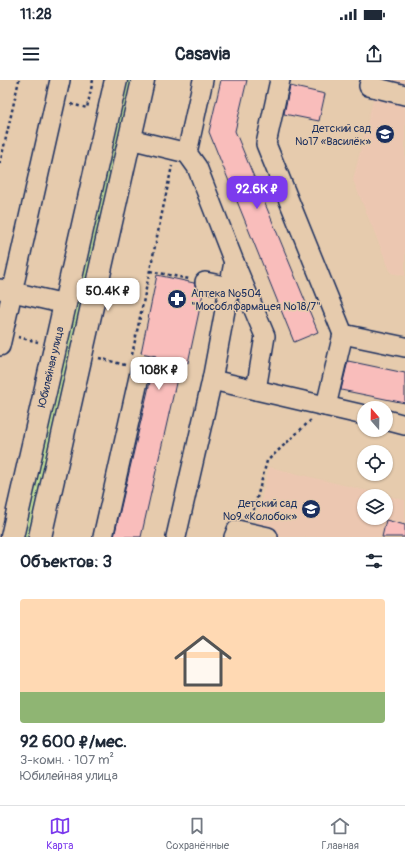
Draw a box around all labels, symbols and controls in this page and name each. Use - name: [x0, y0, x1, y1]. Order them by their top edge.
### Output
- text: 11:28: [20, 5, 52, 24]
- icon: menu: [20, 43, 42, 65]
- text: Casavia: [175, 43, 230, 66]
- icon: share: [363, 43, 385, 65]
- place label: Детский сад №17 «Василёк»: [295, 122, 371, 148]
- school or university icon: Детский сад №17 «Василёк»: [374, 123, 396, 145]
- pin: 92.6K ₽: [220, 176, 294, 210]
- text: 92.6K ₽: [236, 181, 278, 197]
- pin: 50.4K ₽: [71, 278, 145, 312]
- text: 50.4K ₽: [86, 283, 130, 299]
- place label: Аптека №504 "Мособлфармацея №18/7": [191, 287, 321, 313]
- pharmacy icon: Аптека №504 "Мособлфармацея №18/7": [166, 288, 188, 310]
- street label: Юбилейная улица: [35, 325, 67, 409]
- pin: 108K ₽: [126, 357, 192, 391]
- text: 108K ₽: [140, 362, 178, 378]
- north arrow: [357, 401, 393, 437]
- map controls: [357, 401, 393, 525]
- button: locate: [357, 445, 393, 481]
- button: layers: [357, 489, 393, 525]
- place label: Детский сад №9 «Колобок»: [223, 497, 297, 523]
- school or university icon: Детский сад №9 «Колобок»: [300, 498, 322, 520]
- icon: filters: [363, 550, 385, 572]
- text: Объектов: 3: [20, 551, 112, 572]
- icon: home: [167, 625, 239, 697]
- text: 92 600 ₽/мес.: [20, 731, 127, 752]
- text: 3-комн. · 107 m²: [20, 752, 114, 768]
- text: Юбилейная улица: [20, 768, 118, 784]
- tab: Карта: [46, 815, 73, 852]
- tab: Сохранённые: [166, 815, 229, 852]
- tab: Главная: [321, 815, 359, 852]

